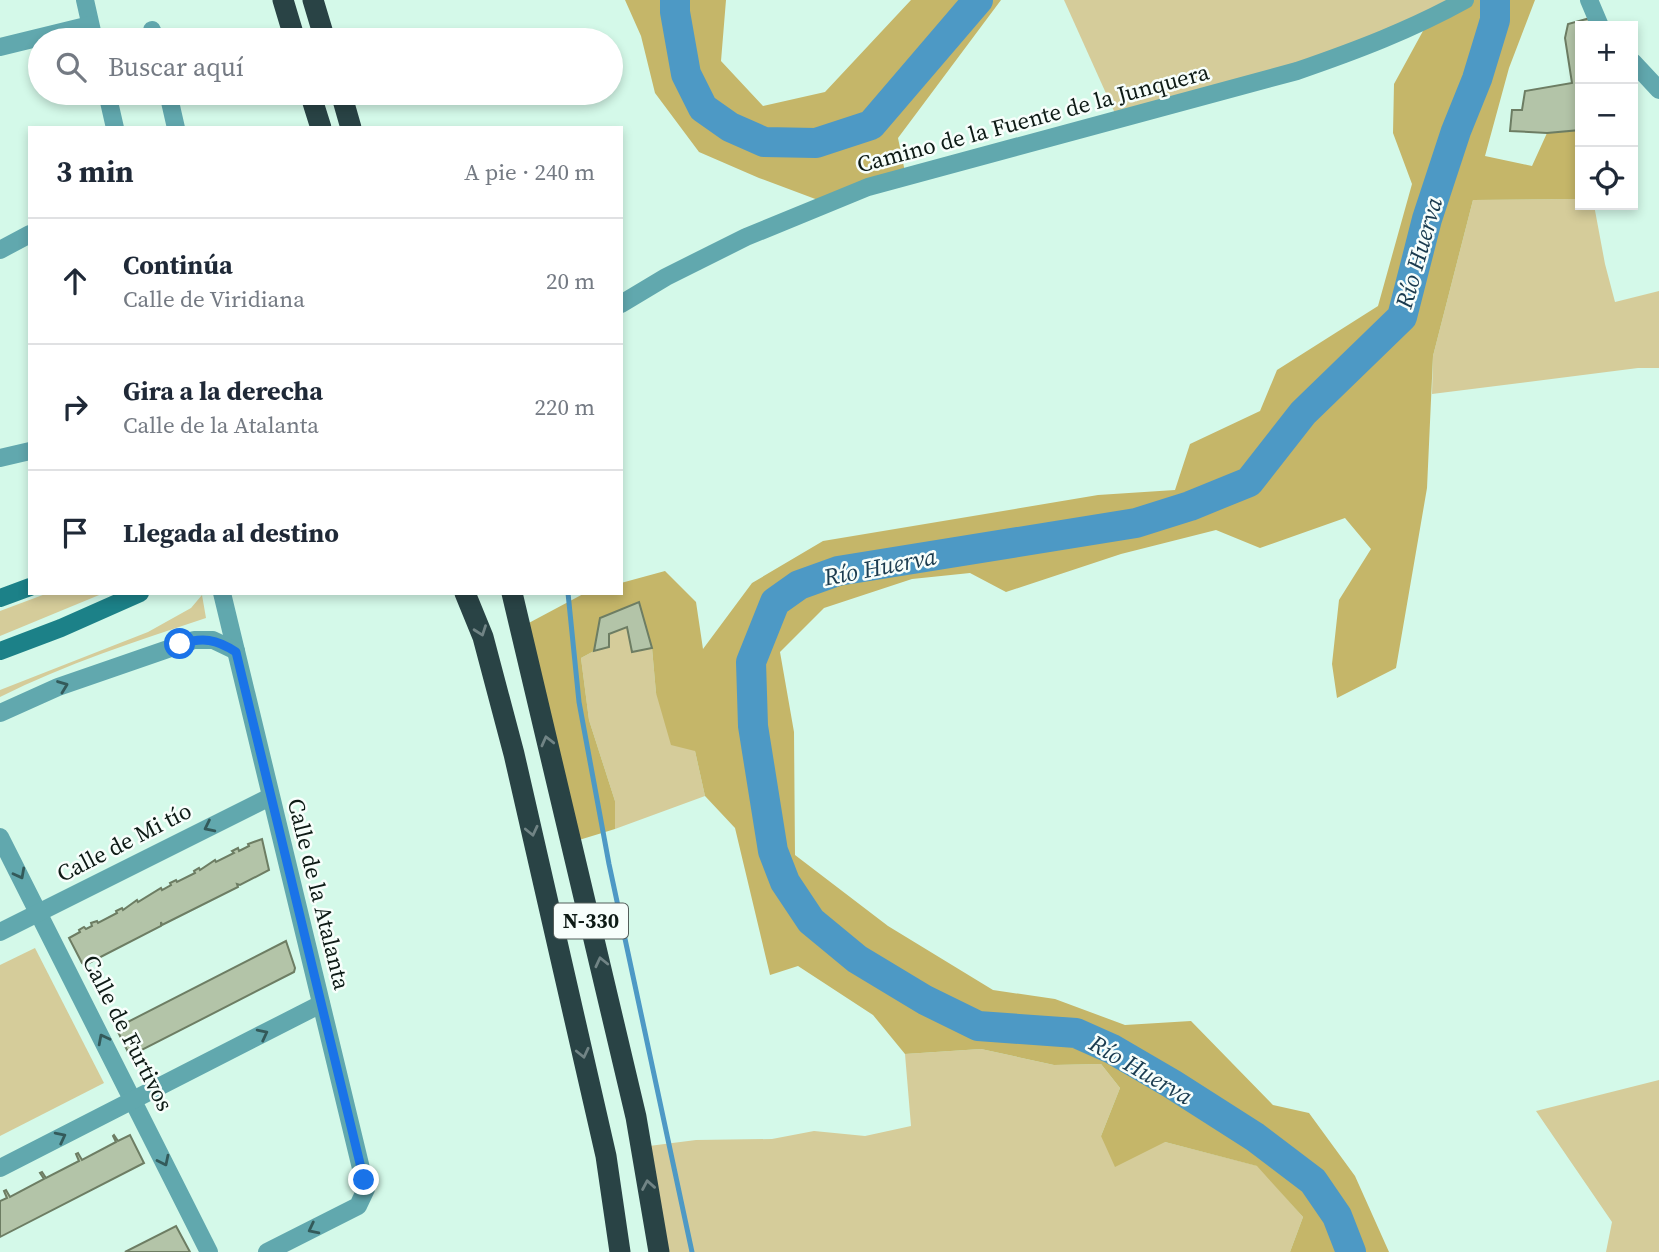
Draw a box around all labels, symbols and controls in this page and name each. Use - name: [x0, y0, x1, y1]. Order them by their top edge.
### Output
- map controls: [1575, 21, 1638, 210]
- button: +: [1575, 21, 1638, 84]
- search box: [28, 28, 623, 105]
- icon: search: [52, 48, 90, 86]
- text: Buscar aquí: [108, 49, 244, 85]
- street label: Camino de la Fuente de la Junquera: [853, 55, 1213, 181]
- button: −: [1575, 84, 1638, 147]
- button: locate: [1575, 147, 1638, 210]
- text: 3 min: [56, 151, 134, 192]
- text: A pie · 240 m: [464, 156, 595, 188]
- water label: Río Huerva: [1387, 193, 1450, 313]
- text: Continúa: [123, 247, 233, 283]
- icon: ahead: [56, 262, 94, 300]
- text: 20 m: [546, 265, 595, 297]
- text: Calle de Viridiana: [123, 283, 305, 315]
- text: Gira a la derecha: [123, 373, 323, 409]
- icon: right: [56, 388, 94, 426]
- text: 220 m: [534, 391, 595, 423]
- text: Calle de la Atalanta: [123, 409, 319, 441]
- icon: arrive: [56, 514, 94, 552]
- text: Llegada al destino: [123, 515, 339, 551]
- water label: Río Huerva: [820, 539, 940, 594]
- one-way arrow: [472, 624, 486, 636]
- route start: [164, 628, 195, 659]
- one-way arrow: [56, 680, 68, 694]
- one-way arrow: [541, 735, 555, 747]
- street label: Calle de Mi tío: [51, 794, 197, 890]
- street label: Calle de la Atalanta: [280, 795, 358, 993]
- one-way arrow: [204, 818, 216, 832]
- one-way arrow: [524, 825, 538, 837]
- one-way arrow: [11, 867, 25, 880]
- road number: N-330: [554, 904, 628, 939]
- street label: Calle de Furtivos: [75, 949, 181, 1117]
- one-way arrow: [594, 956, 609, 968]
- water label: Río Huerva: [1083, 1026, 1199, 1113]
- one-way arrow: [256, 1028, 268, 1042]
- one-way arrow: [98, 1034, 112, 1046]
- one-way arrow: [574, 1047, 589, 1059]
- one-way arrow: [54, 1132, 66, 1146]
- one-way arrow: [156, 1154, 170, 1166]
- route end: [348, 1164, 379, 1195]
- one-way arrow: [642, 1179, 657, 1191]
- one-way arrow: [308, 1221, 320, 1235]

